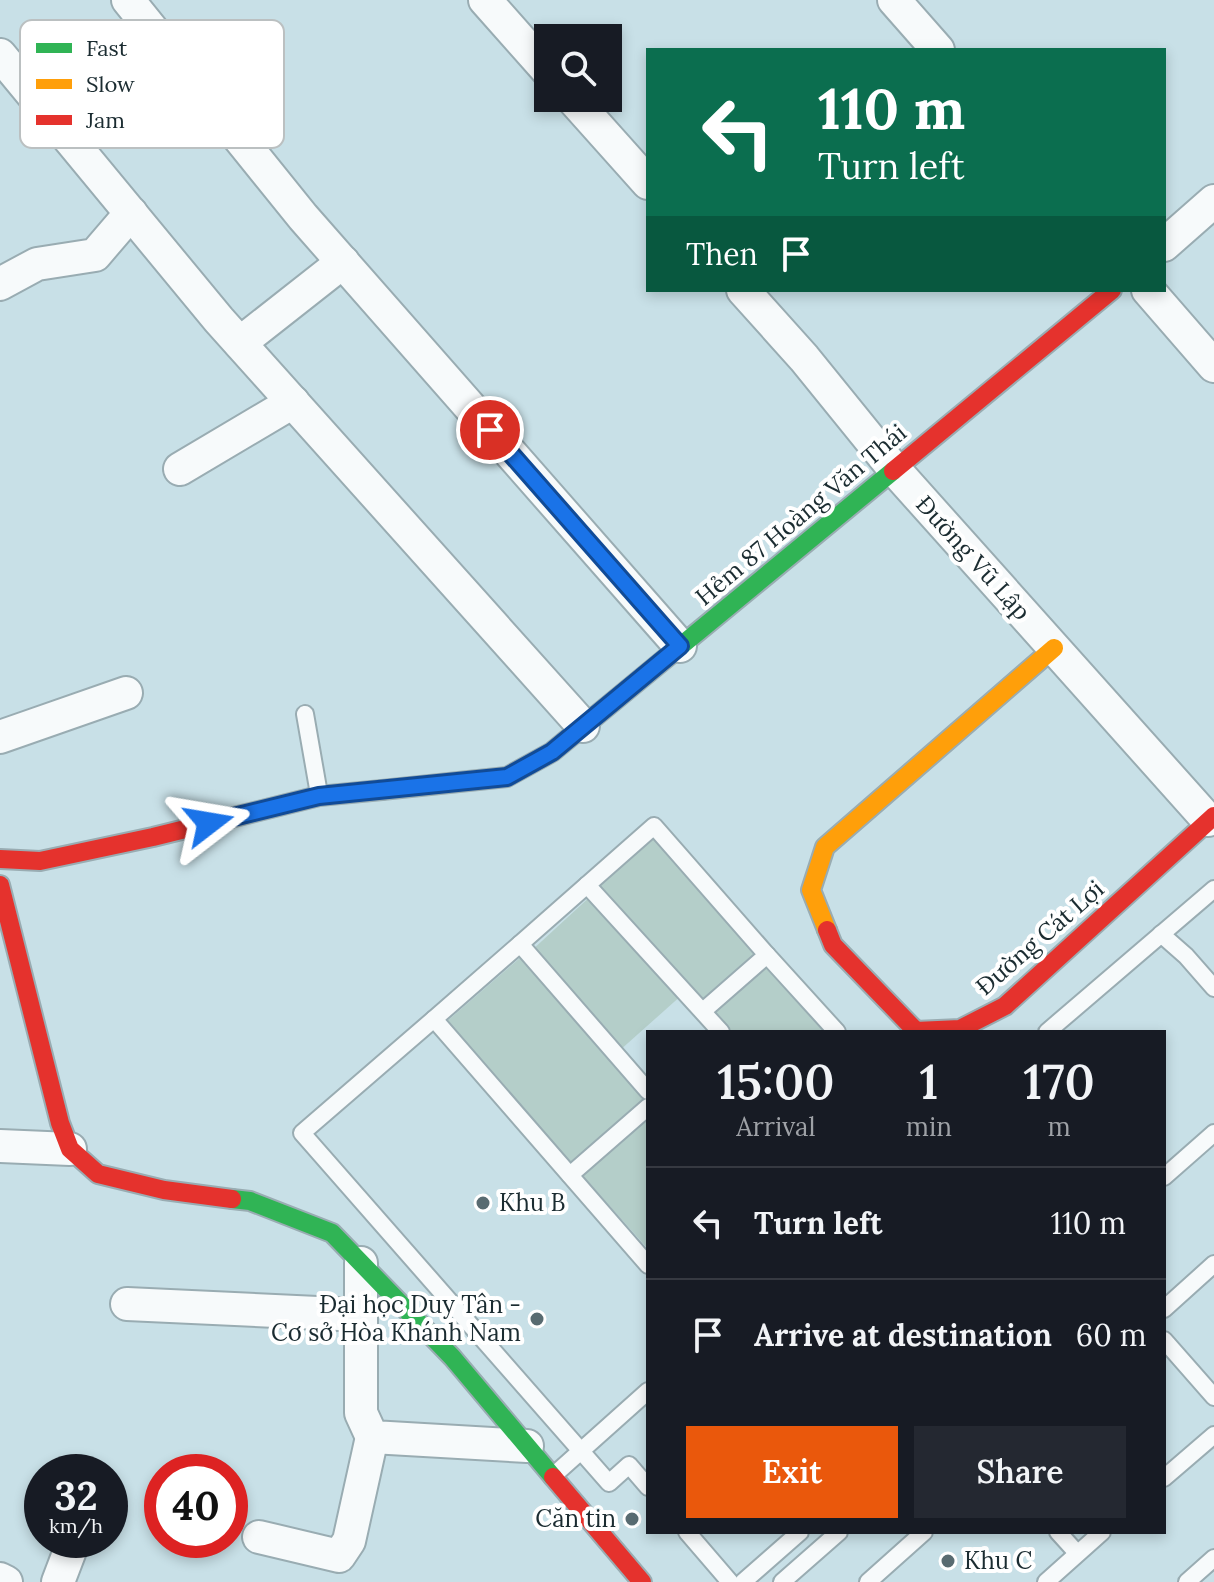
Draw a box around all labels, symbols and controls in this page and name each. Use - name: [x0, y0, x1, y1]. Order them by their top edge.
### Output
- legend: [20, 20, 284, 148]
- map controls: [534, 24, 622, 112]
- button: search: [534, 24, 622, 112]
- text: Fast: [86, 34, 128, 62]
- text: Slow: [86, 70, 135, 98]
- text: 110 m: [818, 73, 965, 144]
- icon: left: [686, 80, 790, 184]
- text: Jam: [85, 106, 125, 134]
- text: Turn left: [818, 143, 965, 189]
- icon: arrive: [774, 232, 818, 276]
- text: Then: [686, 235, 758, 273]
- pin: [456, 396, 524, 464]
- icon: arrive: [468, 408, 512, 452]
- street label: Hẻm 87 Hoàng Văn Thái: [689, 417, 913, 612]
- street label: Đường Vũ Lập: [909, 489, 1038, 626]
- position arrow: [167, 781, 251, 865]
- street label: Đường Cát Lợi: [969, 874, 1110, 1002]
- text: 15:00: [717, 1051, 835, 1112]
- text: 1: [920, 1051, 938, 1112]
- text: 170: [1023, 1051, 1095, 1112]
- text: Arrival: [736, 1110, 816, 1143]
- text: min: [906, 1110, 952, 1143]
- text: m: [1047, 1110, 1071, 1143]
- place label: Khu B: [499, 1187, 565, 1218]
- marker: Khu B: [474, 1194, 492, 1212]
- icon: left: [686, 1201, 730, 1245]
- text: Turn left: [754, 1204, 882, 1242]
- text: 110 m: [1051, 1204, 1126, 1242]
- place label: Đại học Duy Tân - Cơ sở Hòa Khánh Nam: [271, 1289, 521, 1348]
- marker: Đại học Duy Tân - Cơ sở Hòa Khánh Nam: [528, 1310, 546, 1328]
- icon: arrive: [686, 1313, 730, 1357]
- text: Arrive at destination: [754, 1316, 1052, 1354]
- text: 60 m: [1076, 1316, 1147, 1354]
- button: Exit: [686, 1426, 898, 1518]
- button: Share: [914, 1426, 1126, 1518]
- speed limit sign: 40: [144, 1454, 248, 1558]
- text: 32: [54, 1470, 98, 1521]
- place label: Căn tin: [535, 1503, 616, 1534]
- marker: Căn tin: [623, 1510, 641, 1528]
- text: km/h: [49, 1513, 103, 1538]
- place label: Khu C: [964, 1545, 1032, 1576]
- marker: Khu C: [939, 1552, 957, 1570]

